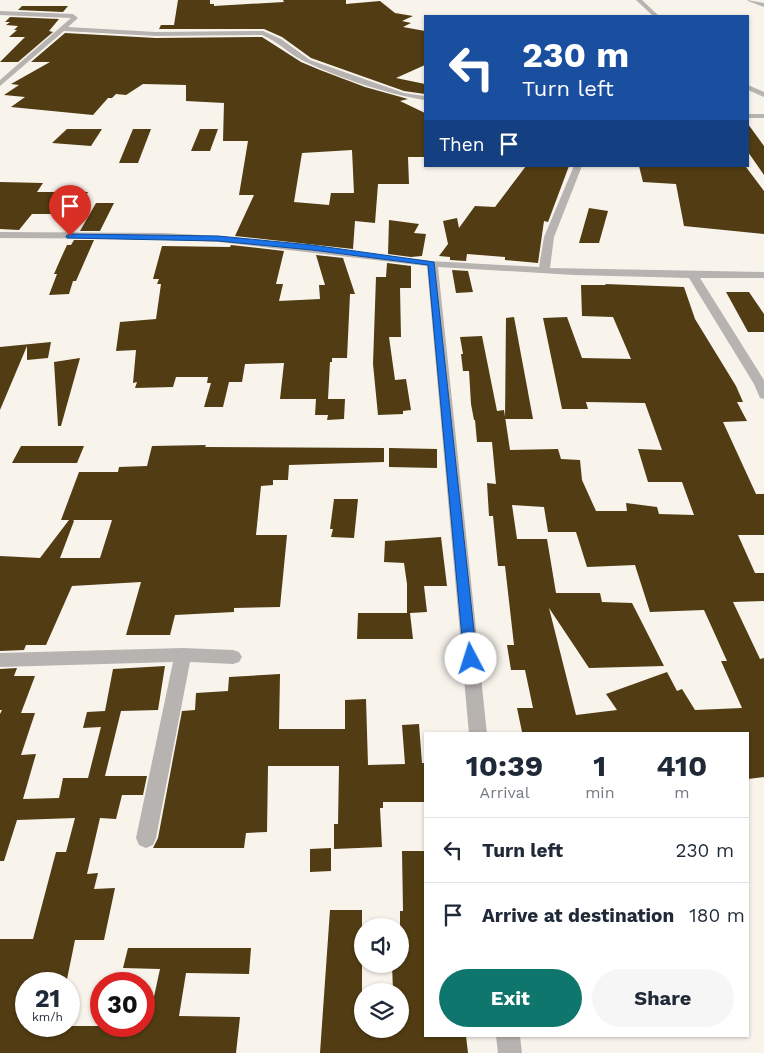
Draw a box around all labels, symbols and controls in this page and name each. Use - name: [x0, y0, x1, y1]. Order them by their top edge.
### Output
- text: 230 m: [522, 34, 629, 76]
- icon: left: [439, 35, 504, 100]
- text: Turn left: [522, 76, 614, 101]
- icon: arrive: [495, 130, 523, 158]
- text: Then: [439, 133, 485, 156]
- pin: [49, 185, 91, 236]
- icon: arrive: [56, 192, 84, 220]
- position arrow: [444, 632, 496, 684]
- text: 10:39: [466, 748, 543, 783]
- text: 1: [593, 748, 606, 783]
- text: 410: [656, 748, 707, 783]
- text: Arrival: [480, 783, 530, 802]
- text: min: [585, 783, 615, 802]
- text: m: [674, 783, 689, 802]
- icon: left: [439, 836, 467, 864]
- text: Turn left: [482, 839, 563, 862]
- text: 230 m: [675, 839, 734, 862]
- icon: arrive: [439, 901, 467, 929]
- text: Arrive at destination: [482, 904, 674, 927]
- text: 180 m: [689, 904, 745, 927]
- map controls: [354, 918, 409, 1038]
- button: sound: [354, 918, 409, 973]
- button: Exit: [439, 969, 582, 1027]
- button: Share: [592, 969, 734, 1027]
- speed limit sign: 30: [90, 972, 155, 1037]
- button: layers: [354, 983, 409, 1038]
- text: 21: [35, 984, 60, 1013]
- text: km/h: [32, 1010, 63, 1024]

